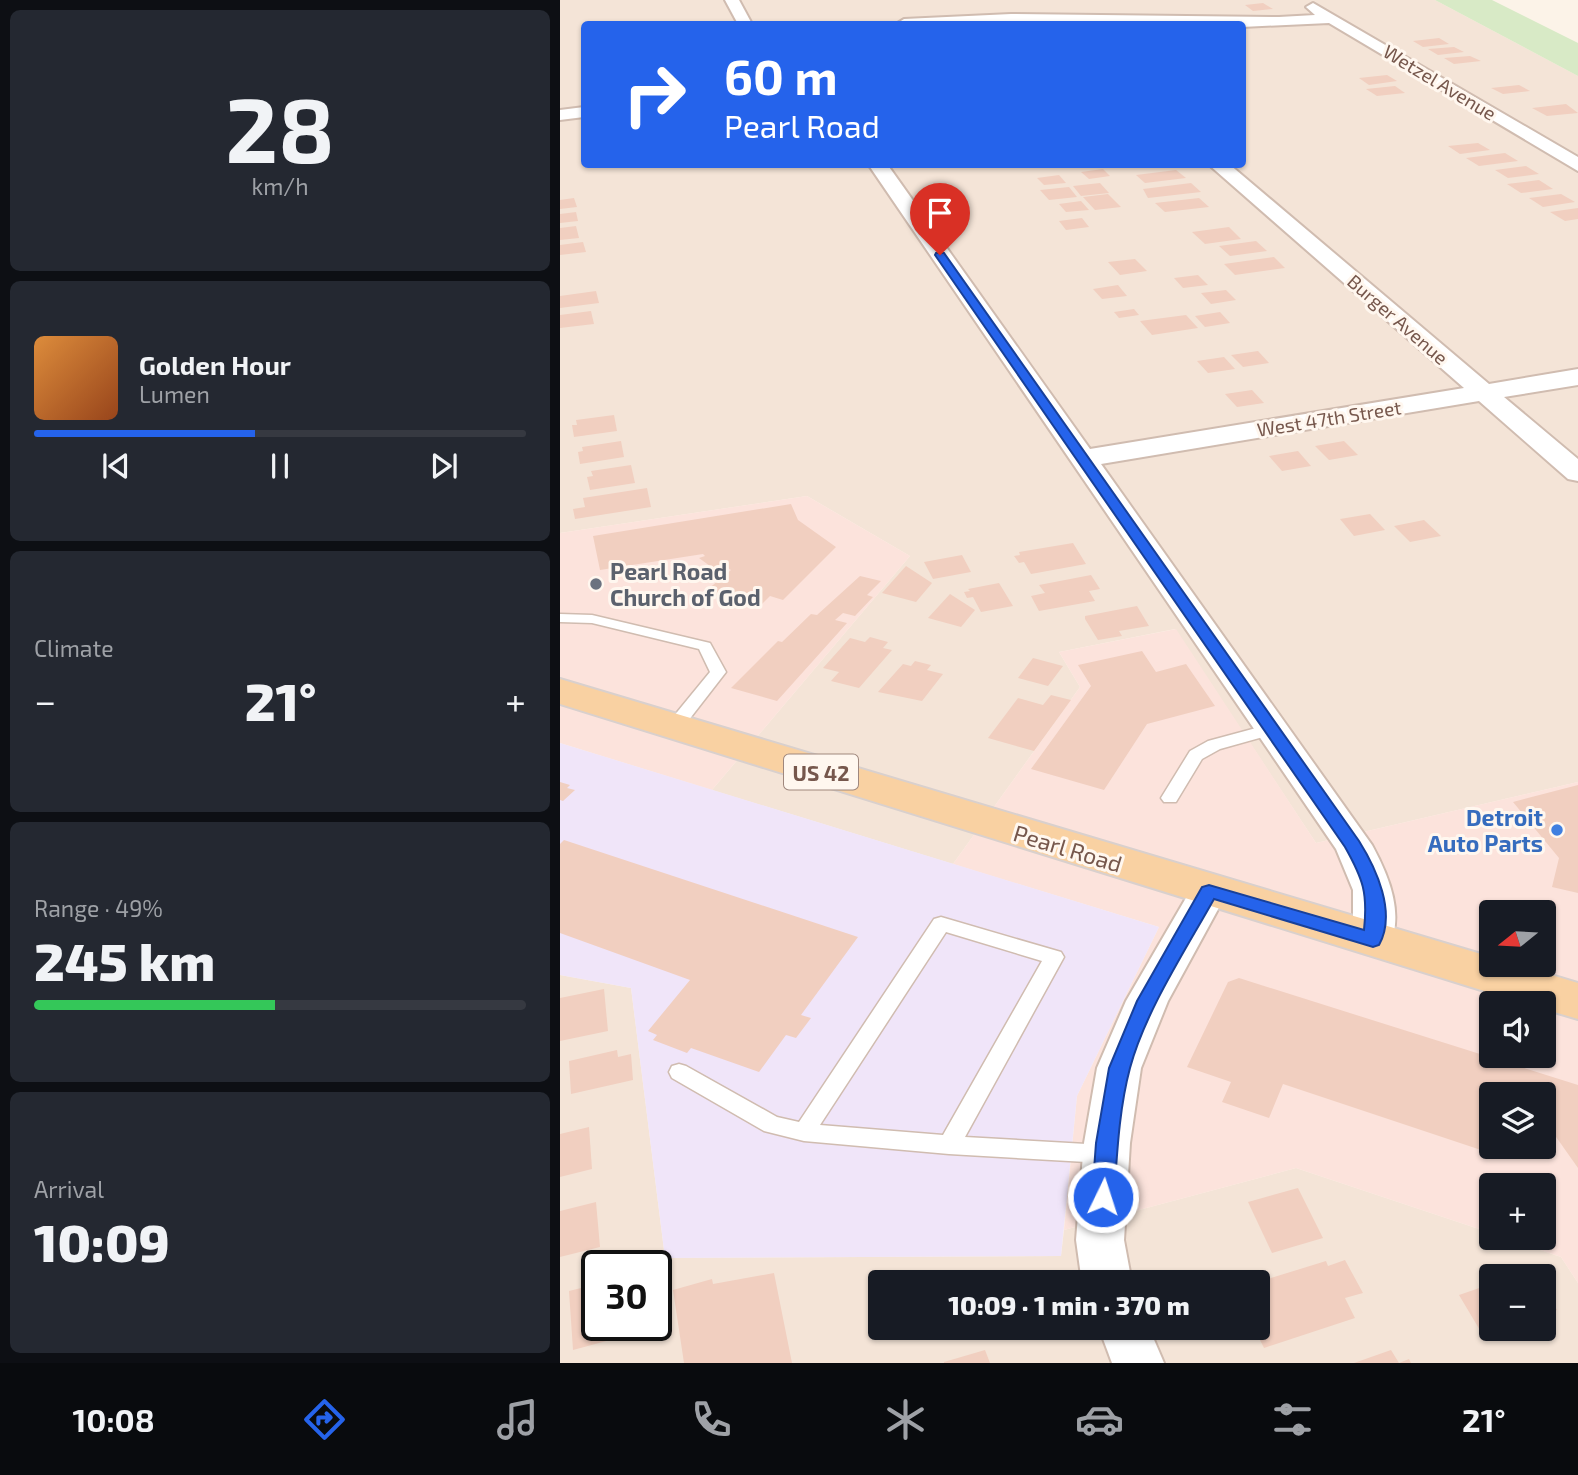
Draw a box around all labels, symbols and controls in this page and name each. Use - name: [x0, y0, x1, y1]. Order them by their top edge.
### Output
- street label: Wetzel Avenue: [1379, 39, 1501, 125]
- text: 60 m: [724, 46, 838, 105]
- icon: right: [609, 49, 700, 140]
- text: 28: [225, 72, 335, 181]
- text: Pearl Road: [724, 106, 880, 144]
- text: km/h: [251, 172, 309, 200]
- pin: [910, 183, 970, 255]
- icon: arrive: [921, 194, 959, 232]
- street label: Burger Avenue: [1343, 269, 1453, 369]
- text: Golden Hour: [139, 349, 291, 380]
- text: Lumen: [139, 380, 210, 408]
- street label: West 47th Street: [1255, 395, 1403, 441]
- icon: previous: [97, 447, 135, 485]
- icon: pause: [261, 447, 299, 485]
- icon: next: [425, 447, 463, 485]
- place label: Pearl Road Church of God: [610, 557, 761, 611]
- marker: Pearl Road Church of God: [588, 576, 604, 592]
- text: Climate: [34, 634, 114, 662]
- text: 21°: [245, 669, 316, 731]
- text: −: [34, 677, 56, 723]
- text: +: [505, 677, 526, 723]
- road number: US 42: [784, 754, 858, 790]
- place label: Detroit Auto Parts: [1428, 803, 1543, 857]
- street label: Pearl Road: [1010, 818, 1126, 878]
- marker: Detroit Auto Parts: [1549, 822, 1565, 838]
- text: Range · 49%: [34, 894, 163, 922]
- north arrow: [1479, 900, 1556, 976]
- map controls: [1479, 900, 1556, 1341]
- text: 245 km: [34, 929, 215, 991]
- button: sound: [1479, 991, 1556, 1068]
- button: layers: [1479, 1082, 1556, 1159]
- position arrow: [1066, 1160, 1140, 1234]
- button: +: [1479, 1173, 1556, 1250]
- text: Arrival: [34, 1175, 104, 1203]
- text: 10:09: [34, 1210, 170, 1272]
- speed limit sign: 30: [581, 1250, 672, 1341]
- button: −: [1479, 1264, 1556, 1341]
- text: 10:09 · 1 min · 370 m: [948, 1289, 1190, 1320]
- icon: directions: [300, 1395, 349, 1444]
- icon: music: [493, 1395, 542, 1444]
- icon: phone: [687, 1395, 736, 1444]
- icon: climate: [881, 1395, 930, 1444]
- icon: car: [1075, 1395, 1124, 1444]
- icon: filters: [1268, 1395, 1317, 1444]
- text: 10:08: [72, 1400, 155, 1438]
- text: 21°: [1462, 1400, 1506, 1438]

